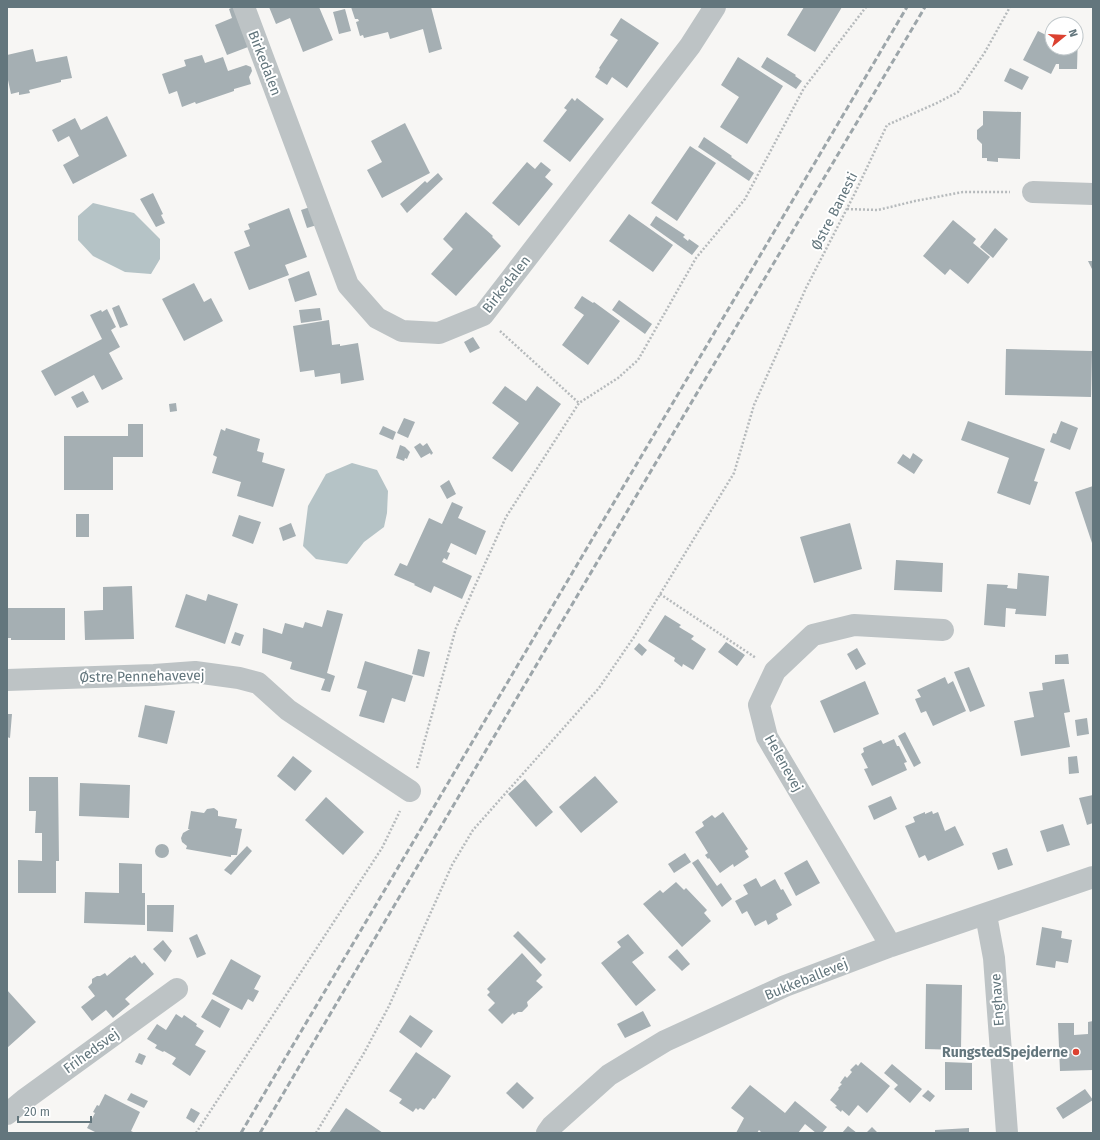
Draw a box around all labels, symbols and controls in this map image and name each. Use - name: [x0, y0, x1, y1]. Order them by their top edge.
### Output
- north arrow: [1044, 16, 1084, 56]
- street label: Birkedalen: [244, 28, 285, 98]
- text: N: [1066, 28, 1080, 39]
- street label: Østre Banesti: [808, 169, 861, 253]
- street label: Birkedalen: [479, 252, 534, 316]
- street label: Østre Pennehavevej: [79, 667, 205, 686]
- street label: Helenevej: [761, 732, 806, 795]
- street label: Bukkeballevej: [762, 955, 850, 1004]
- street label: Enghave: [987, 973, 1008, 1027]
- street label: Frihedsvej: [60, 1026, 122, 1077]
- place label: RungstedSpejderne: [942, 1044, 1068, 1061]
- marker: RungstedSpejderne: [1071, 1047, 1081, 1057]
- scale bar: [18, 1098, 91, 1124]
- text: 20 m: [24, 1105, 50, 1119]

